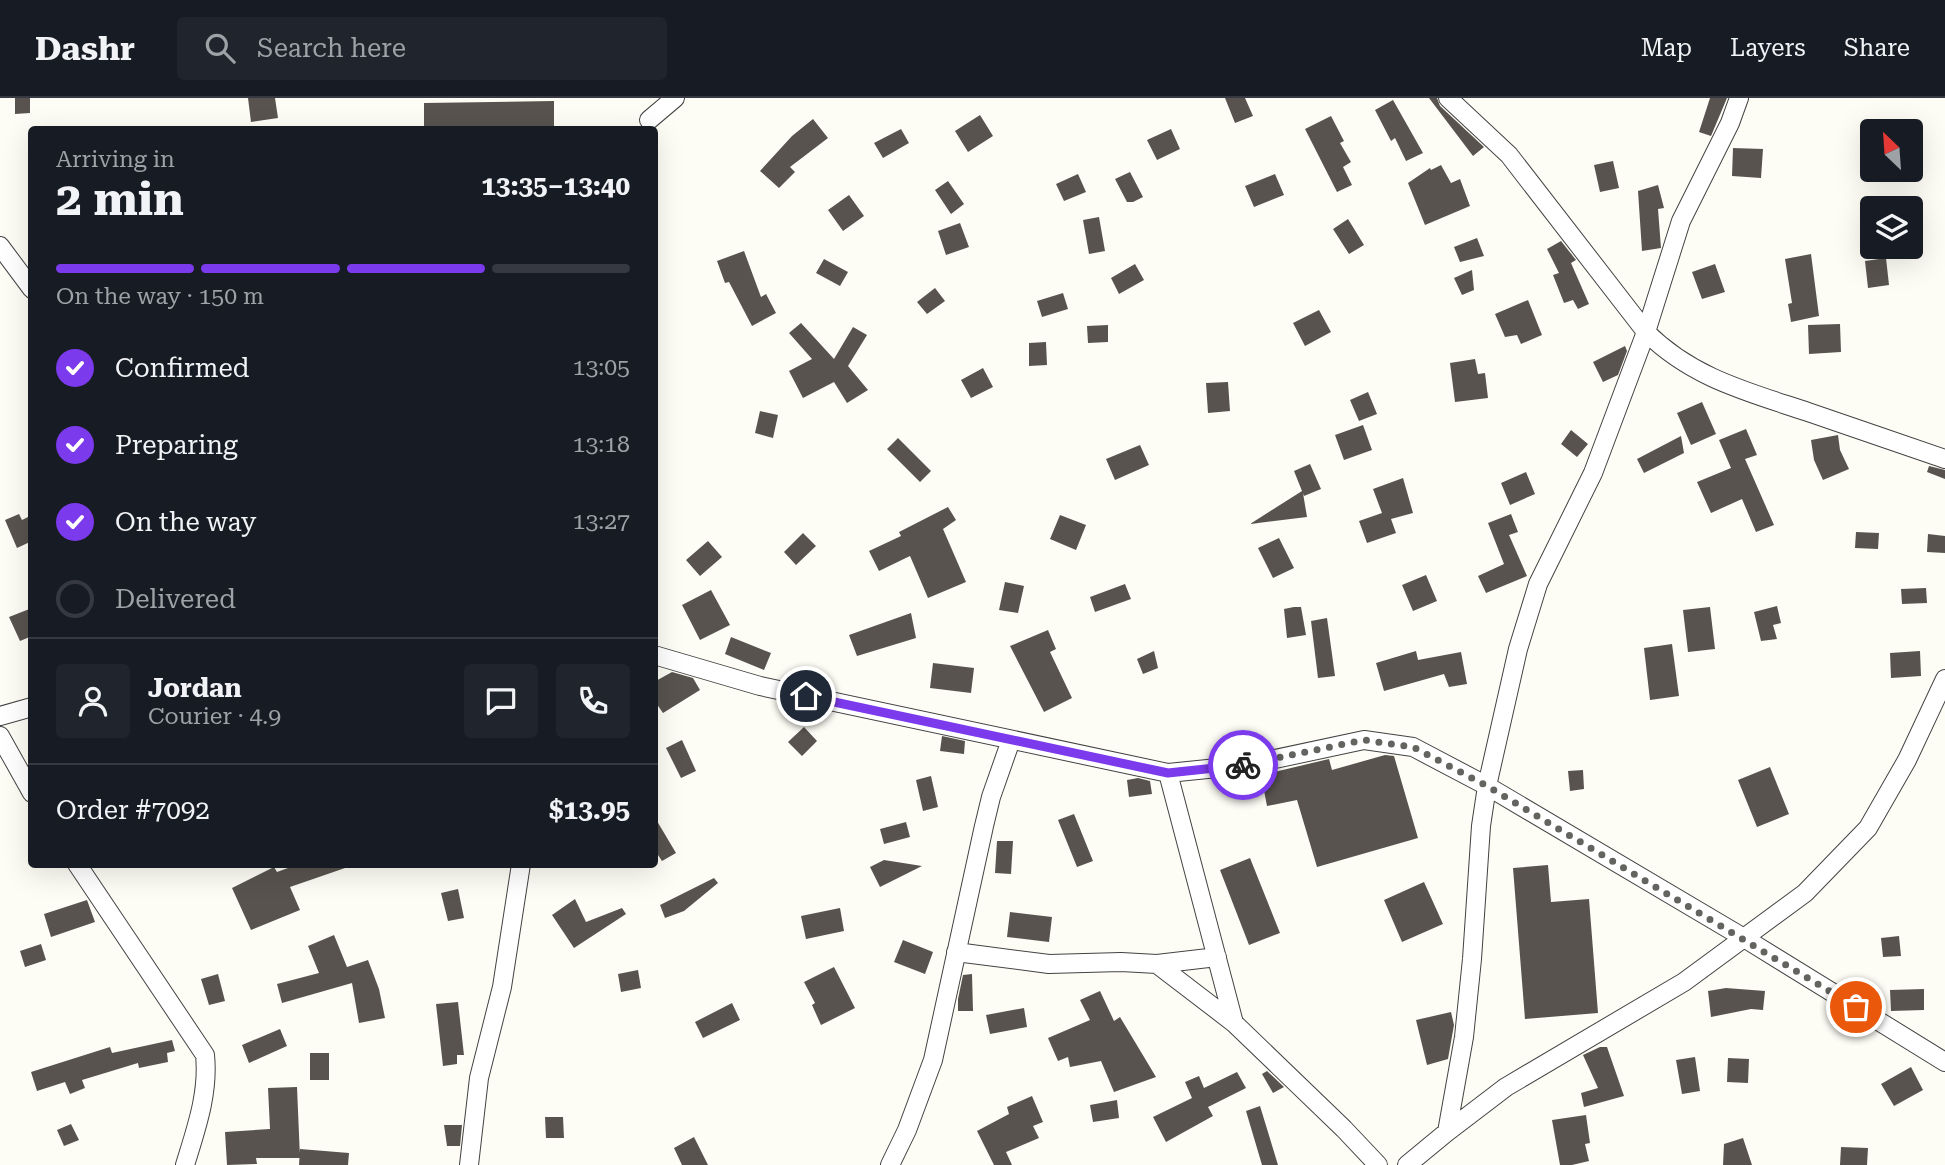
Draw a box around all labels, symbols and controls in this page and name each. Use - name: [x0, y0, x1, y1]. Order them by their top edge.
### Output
- search box: [177, 17, 667, 80]
- text: Dashr: [35, 29, 135, 68]
- icon: search: [201, 29, 239, 67]
- text: Search here: [257, 33, 406, 63]
- text: Map: [1641, 34, 1692, 62]
- text: Layers: [1730, 34, 1806, 62]
- text: Share: [1844, 34, 1910, 62]
- north arrow: [1860, 119, 1923, 182]
- map controls: [1860, 119, 1923, 259]
- text: Arriving in: [56, 146, 175, 173]
- text: 13:35–13:40: [481, 171, 630, 201]
- text: 2 min: [56, 172, 184, 226]
- button: layers: [1860, 196, 1923, 259]
- text: On the way · 150 m: [56, 283, 264, 310]
- icon: check: [56, 349, 94, 387]
- text: Confirmed: [115, 353, 250, 383]
- text: 13:05: [573, 354, 630, 381]
- icon: check: [56, 426, 94, 464]
- text: Preparing: [115, 430, 238, 460]
- text: 13:18: [573, 431, 630, 458]
- icon: check: [56, 503, 94, 541]
- text: On the way: [115, 507, 256, 537]
- text: 13:27: [573, 508, 630, 535]
- text: Delivered: [115, 584, 236, 614]
- button: person: [56, 664, 130, 738]
- button: chat: [464, 664, 538, 738]
- button: phone: [556, 664, 630, 738]
- pin: [776, 666, 836, 726]
- text: Jordan: [148, 673, 242, 703]
- icon: home: [787, 677, 825, 715]
- text: Courier · 4.9: [148, 703, 281, 730]
- courier: [1208, 730, 1278, 800]
- icon: bike: [1224, 746, 1262, 784]
- text: Order #7092: [56, 795, 210, 825]
- text: $13.95: [549, 795, 630, 825]
- pin: [1826, 977, 1886, 1037]
- icon: bag: [1837, 988, 1875, 1026]

